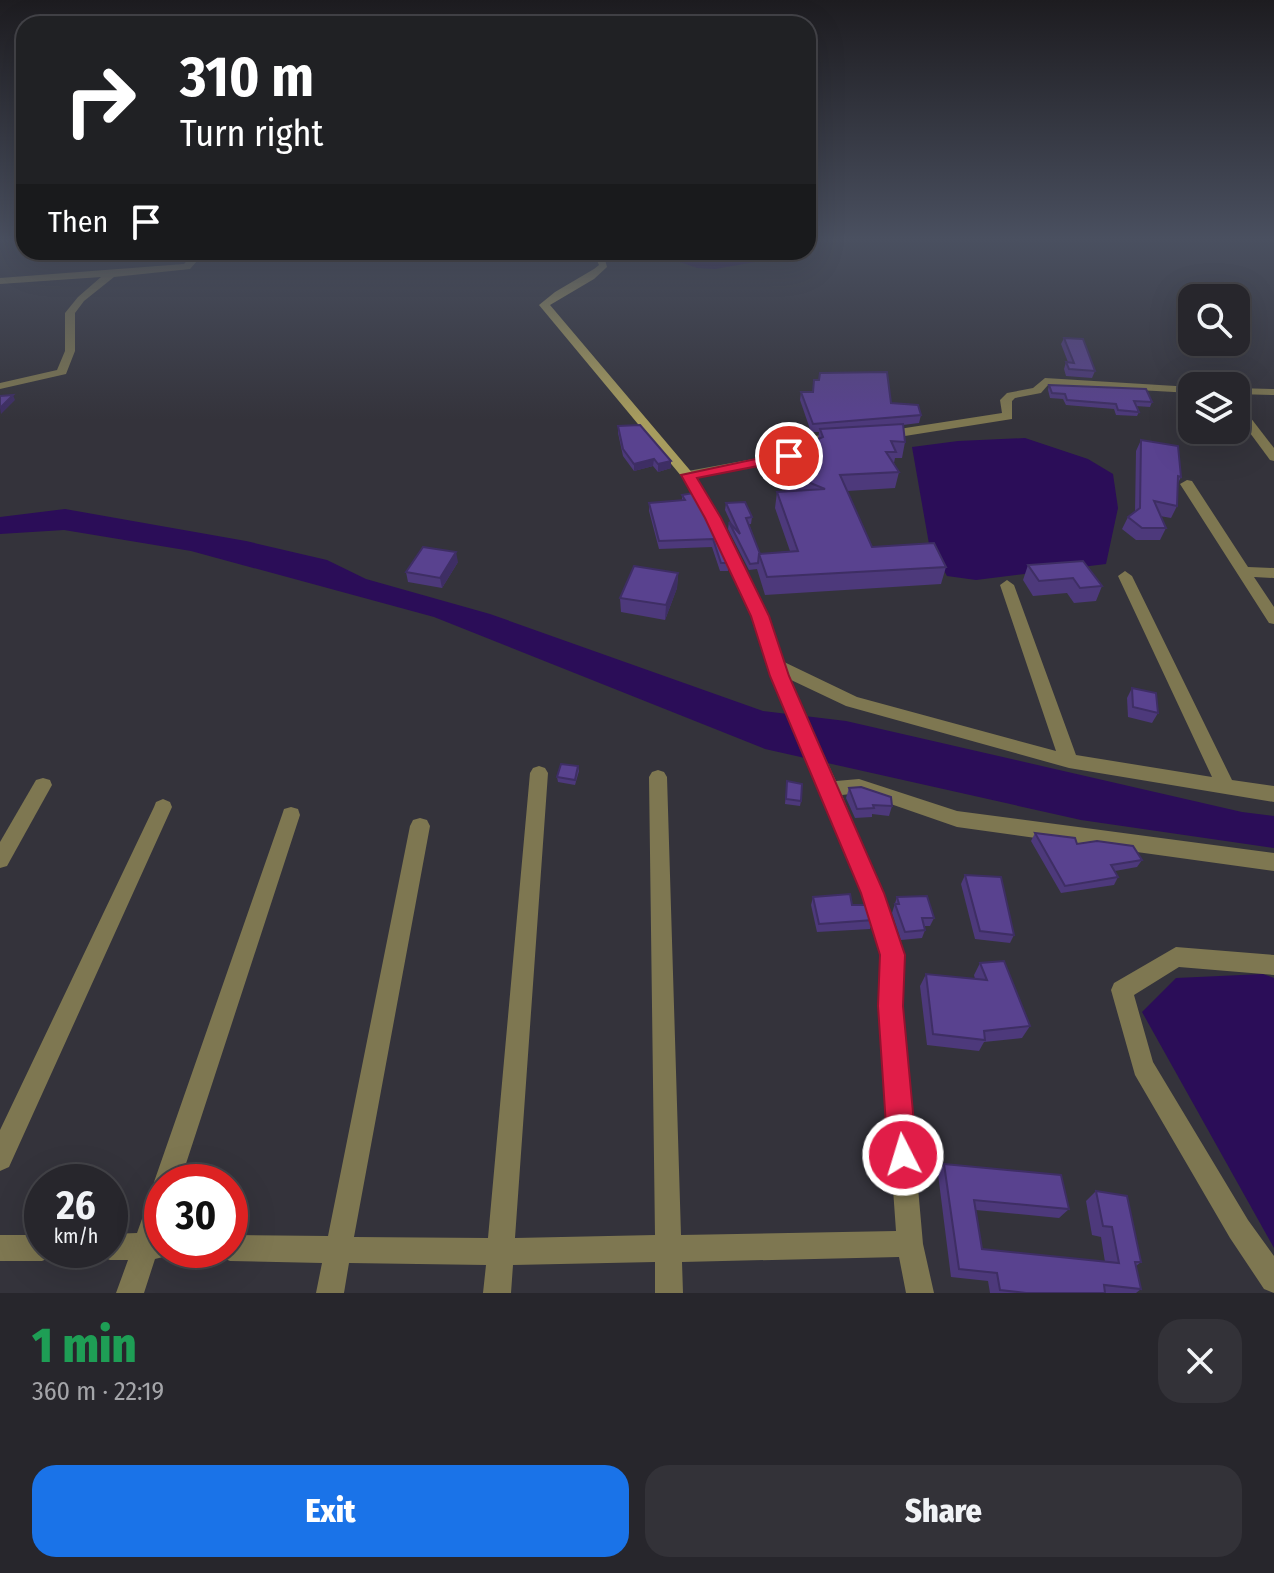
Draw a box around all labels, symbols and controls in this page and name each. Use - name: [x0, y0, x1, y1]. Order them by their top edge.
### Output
- text: 310 m: [180, 44, 314, 111]
- icon: right: [48, 48, 152, 152]
- text: Turn right: [180, 112, 323, 156]
- icon: arrive: [124, 200, 168, 244]
- text: Then: [48, 204, 108, 240]
- map controls: [1178, 284, 1250, 444]
- button: search: [1178, 284, 1250, 356]
- button: layers: [1178, 372, 1250, 444]
- pin: [755, 422, 823, 490]
- icon: arrive: [767, 434, 811, 478]
- position arrow: [861, 1113, 945, 1197]
- speed limit sign: 30: [144, 1164, 248, 1268]
- text: 26: [56, 1182, 96, 1230]
- text: km/h: [54, 1224, 98, 1248]
- text: 1 min: [32, 1317, 136, 1375]
- button: close: [1158, 1319, 1242, 1403]
- text: 360 m · 22:19: [32, 1376, 164, 1407]
- button: Exit: [32, 1465, 629, 1557]
- button: Share: [645, 1465, 1242, 1557]

